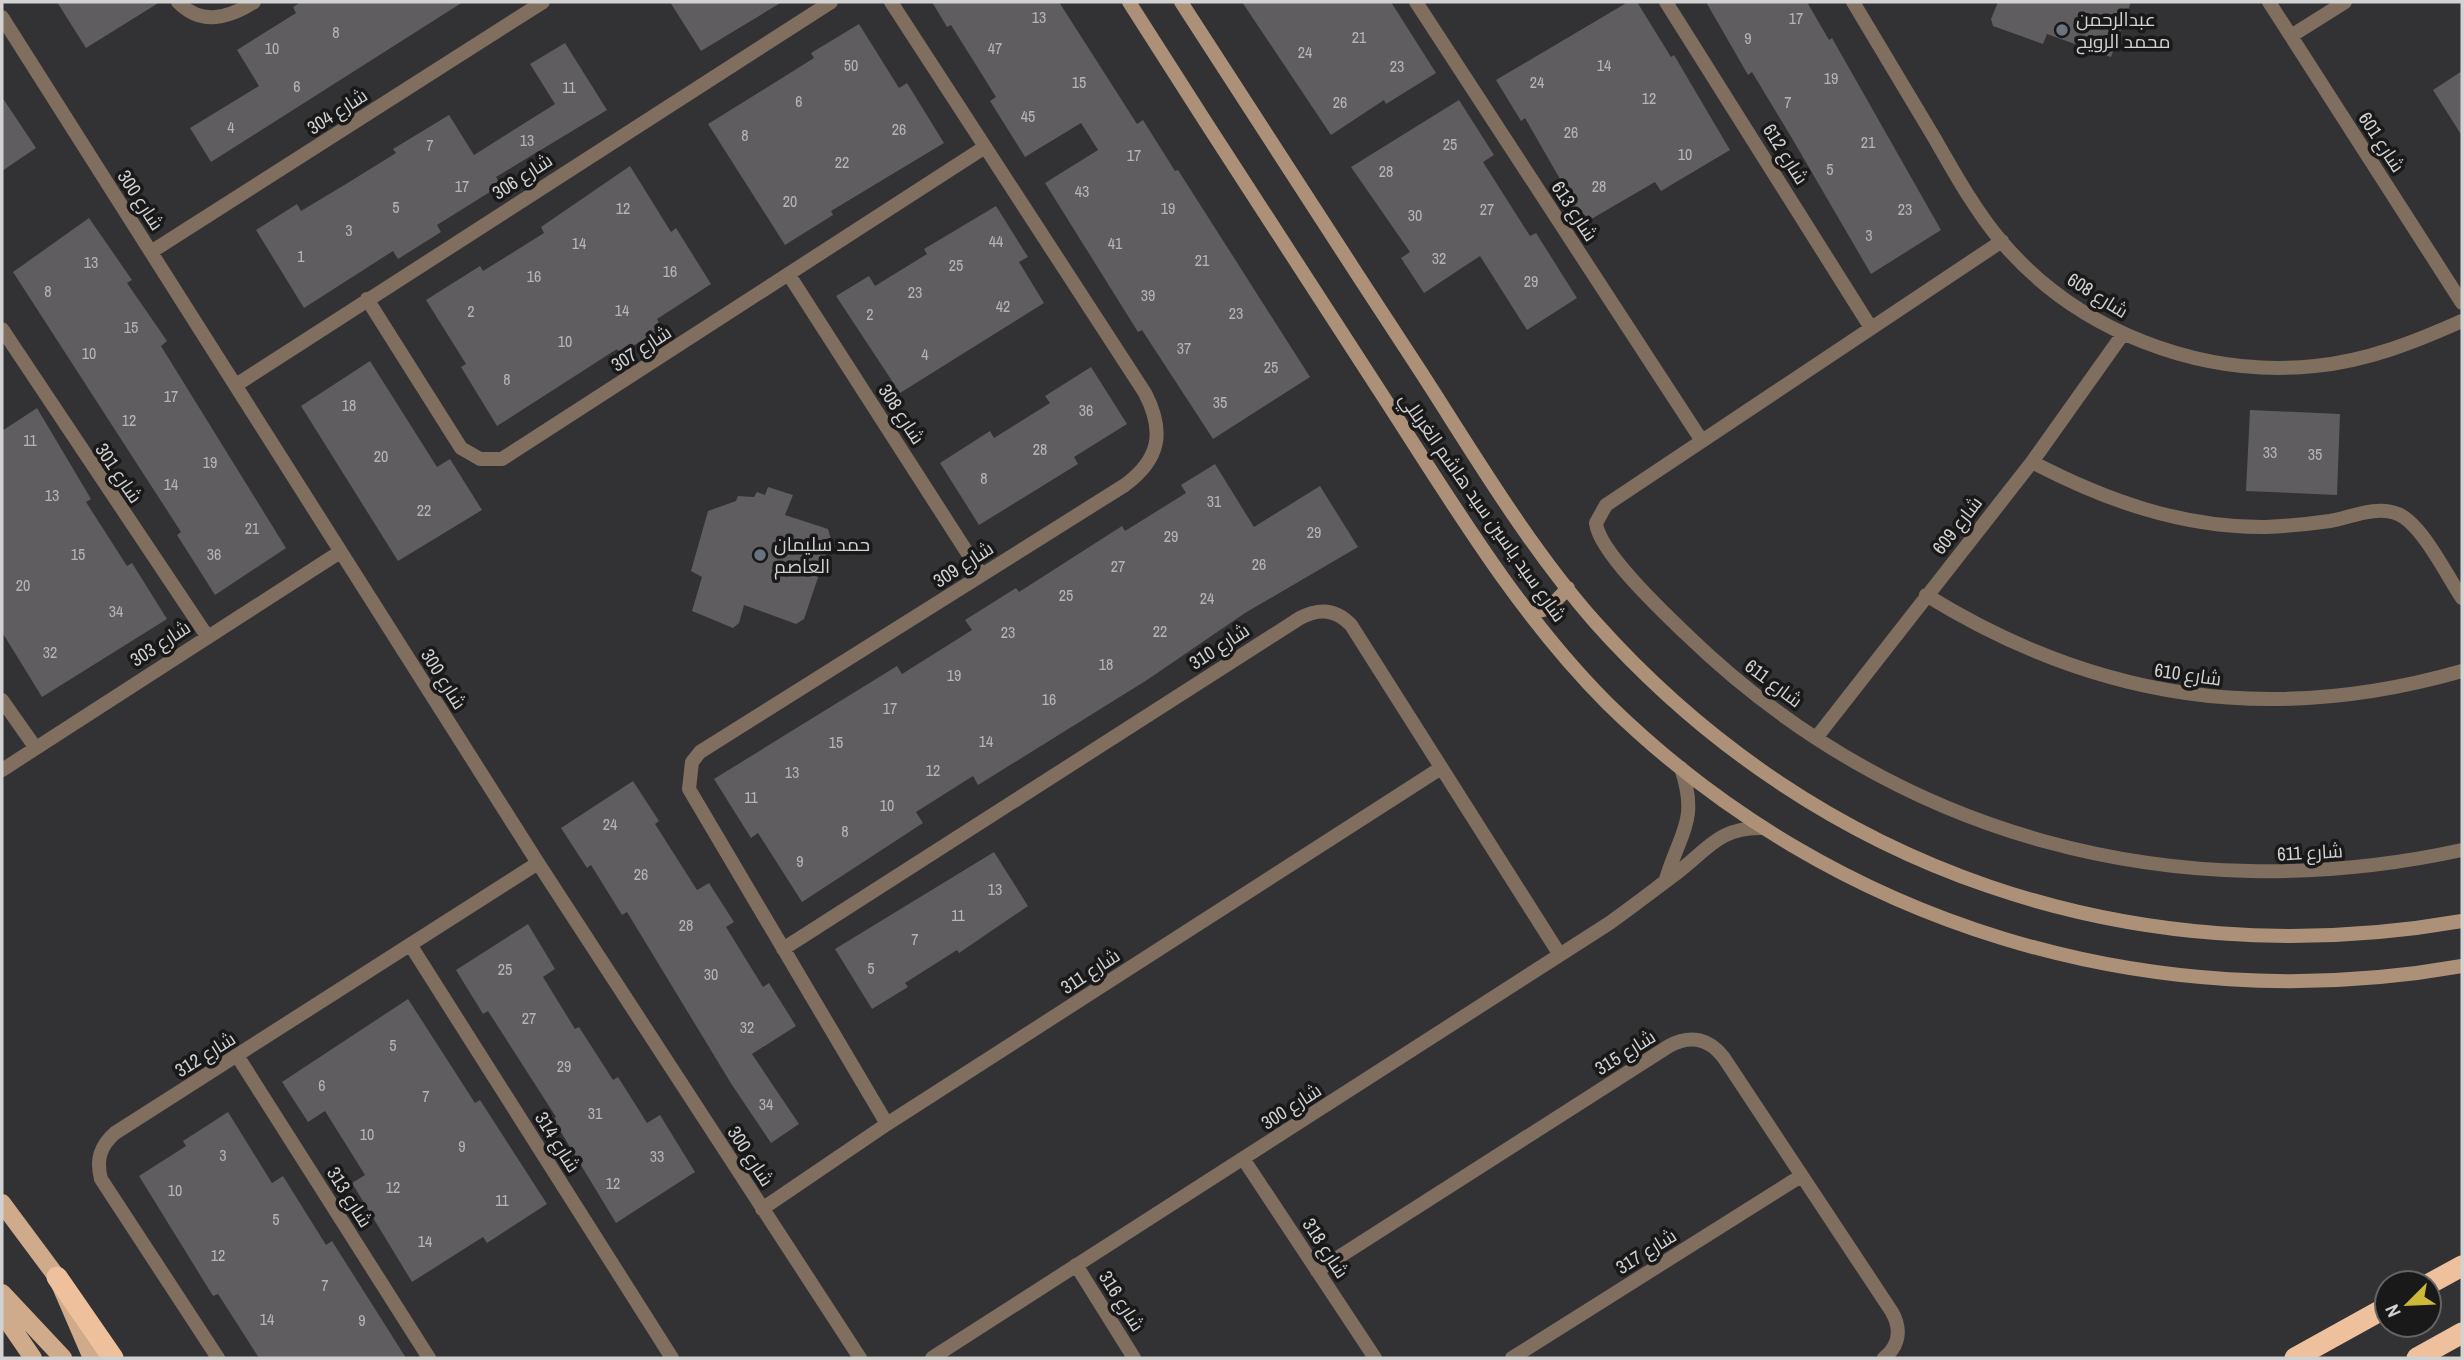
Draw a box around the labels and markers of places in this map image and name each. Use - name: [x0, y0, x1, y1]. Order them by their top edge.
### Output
- place label: عبدالرحمن محمد الرويح: [2076, 6, 2170, 55]
- marker: عبدالرحمن محمد الرويح: [2054, 22, 2070, 38]
- place label: حمد سليمان العاصم: [774, 531, 870, 580]
- marker: حمد سليمان العاصم: [752, 547, 768, 563]

